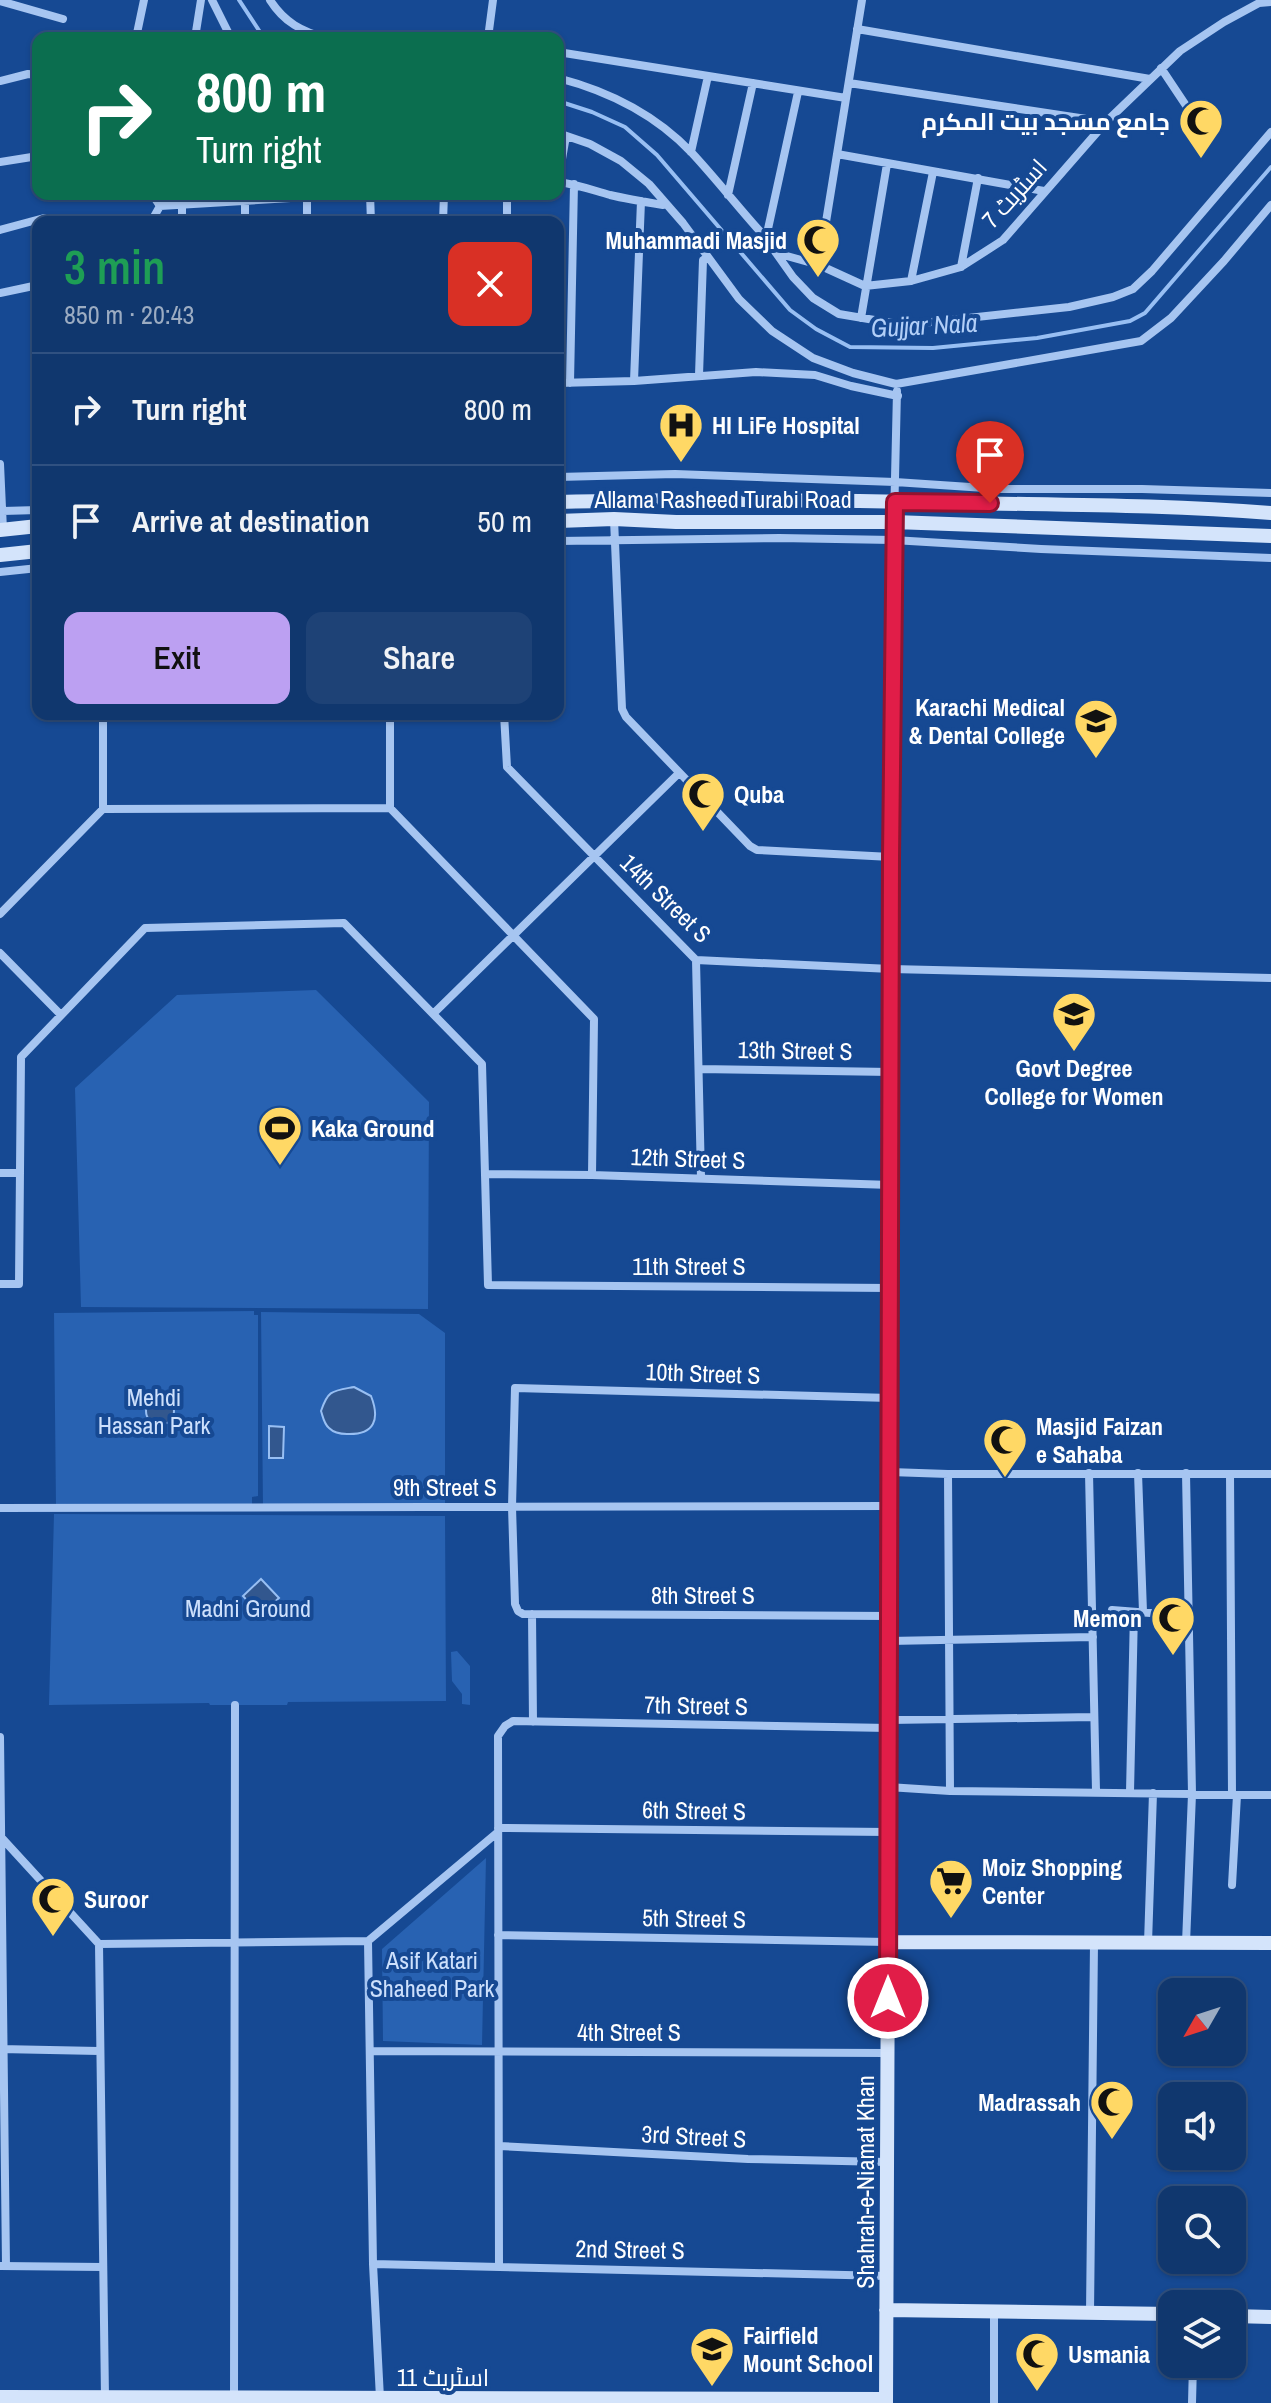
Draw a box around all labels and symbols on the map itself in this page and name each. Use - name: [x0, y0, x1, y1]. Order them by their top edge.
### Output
- mosque icon: جامع مسجد بیت المکرم: [1177, 97, 1225, 160]
- place label: جامع مسجد بیت المکرم: [921, 105, 1170, 138]
- street label: اسٹریٹ 7: [974, 151, 1054, 235]
- mosque icon: Muhammadi Masjid: [794, 216, 842, 279]
- place label: Muhammadi Masjid: [605, 224, 787, 256]
- water label: Gujjar Nala: [870, 305, 978, 345]
- hospital icon: HI LiFe Hospital: [657, 401, 705, 464]
- place label: HI LiFe Hospital: [712, 409, 860, 441]
- pin: [956, 421, 1024, 503]
- street label: Allama Rasheed Turabi Road: [593, 483, 852, 515]
- place label: Karachi Medical & Dental College: [909, 691, 1065, 751]
- school or university icon: Karachi Medical & Dental College: [1072, 697, 1120, 760]
- mosque icon: Quba: [679, 770, 727, 833]
- place label: Quba: [734, 778, 784, 810]
- street label: 14th Street S: [614, 847, 718, 949]
- school or university icon: Govt Degree College for Women: [1050, 990, 1098, 1053]
- street label: 13th Street S: [737, 1033, 853, 1067]
- place label: Govt Degree College for Women: [985, 1052, 1164, 1112]
- sports icon: Kaka Ground: [256, 1104, 304, 1167]
- place label: Kaka Ground: [311, 1112, 435, 1144]
- street label: 12th Street S: [630, 1140, 746, 1176]
- street label: 11th Street S: [632, 1250, 746, 1282]
- street label: 10th Street S: [645, 1355, 761, 1391]
- park label: Mehdi Hassan Park: [98, 1381, 210, 1441]
- place label: Masjid Faizan e Sahaba: [1036, 1410, 1163, 1470]
- mosque icon: Masjid Faizan e Sahaba: [981, 1416, 1029, 1479]
- street label: 9th Street S: [393, 1471, 497, 1503]
- street label: 8th Street S: [651, 1579, 755, 1611]
- park label: Madni Ground: [185, 1592, 311, 1624]
- mosque icon: Memon: [1149, 1594, 1197, 1657]
- place label: Memon: [1073, 1602, 1142, 1634]
- street label: 7th Street S: [644, 1688, 748, 1722]
- street label: 6th Street S: [642, 1793, 746, 1827]
- place label: Moiz Shopping Center: [982, 1851, 1122, 1911]
- supermarket icon: Moiz Shopping Center: [927, 1857, 975, 1920]
- mosque icon: Suroor: [29, 1875, 77, 1938]
- place label: Suroor: [84, 1883, 149, 1915]
- street label: 5th Street S: [642, 1901, 746, 1935]
- park label: Asif Katari Shaheed Park: [370, 1944, 495, 2004]
- position arrow: [846, 1956, 930, 2040]
- north arrow: [1158, 1978, 1246, 2066]
- street label: 4th Street S: [577, 2016, 681, 2048]
- street label: Shahrah-e-Niamat Khan: [849, 2075, 881, 2289]
- mosque icon: Madrassah: [1088, 2078, 1136, 2141]
- place label: Madrassah: [978, 2086, 1081, 2118]
- street label: 3rd Street S: [641, 2117, 747, 2155]
- street label: 2nd Street S: [575, 2232, 685, 2266]
- place label: Fairfield Mount School: [743, 2319, 873, 2379]
- school or university icon: Fairfield Mount School: [688, 2325, 736, 2388]
- mosque icon: Usmania: [1013, 2330, 1061, 2393]
- place label: Usmania: [1068, 2338, 1150, 2370]
- street label: اسٹریٹ 11: [397, 2361, 489, 2393]

